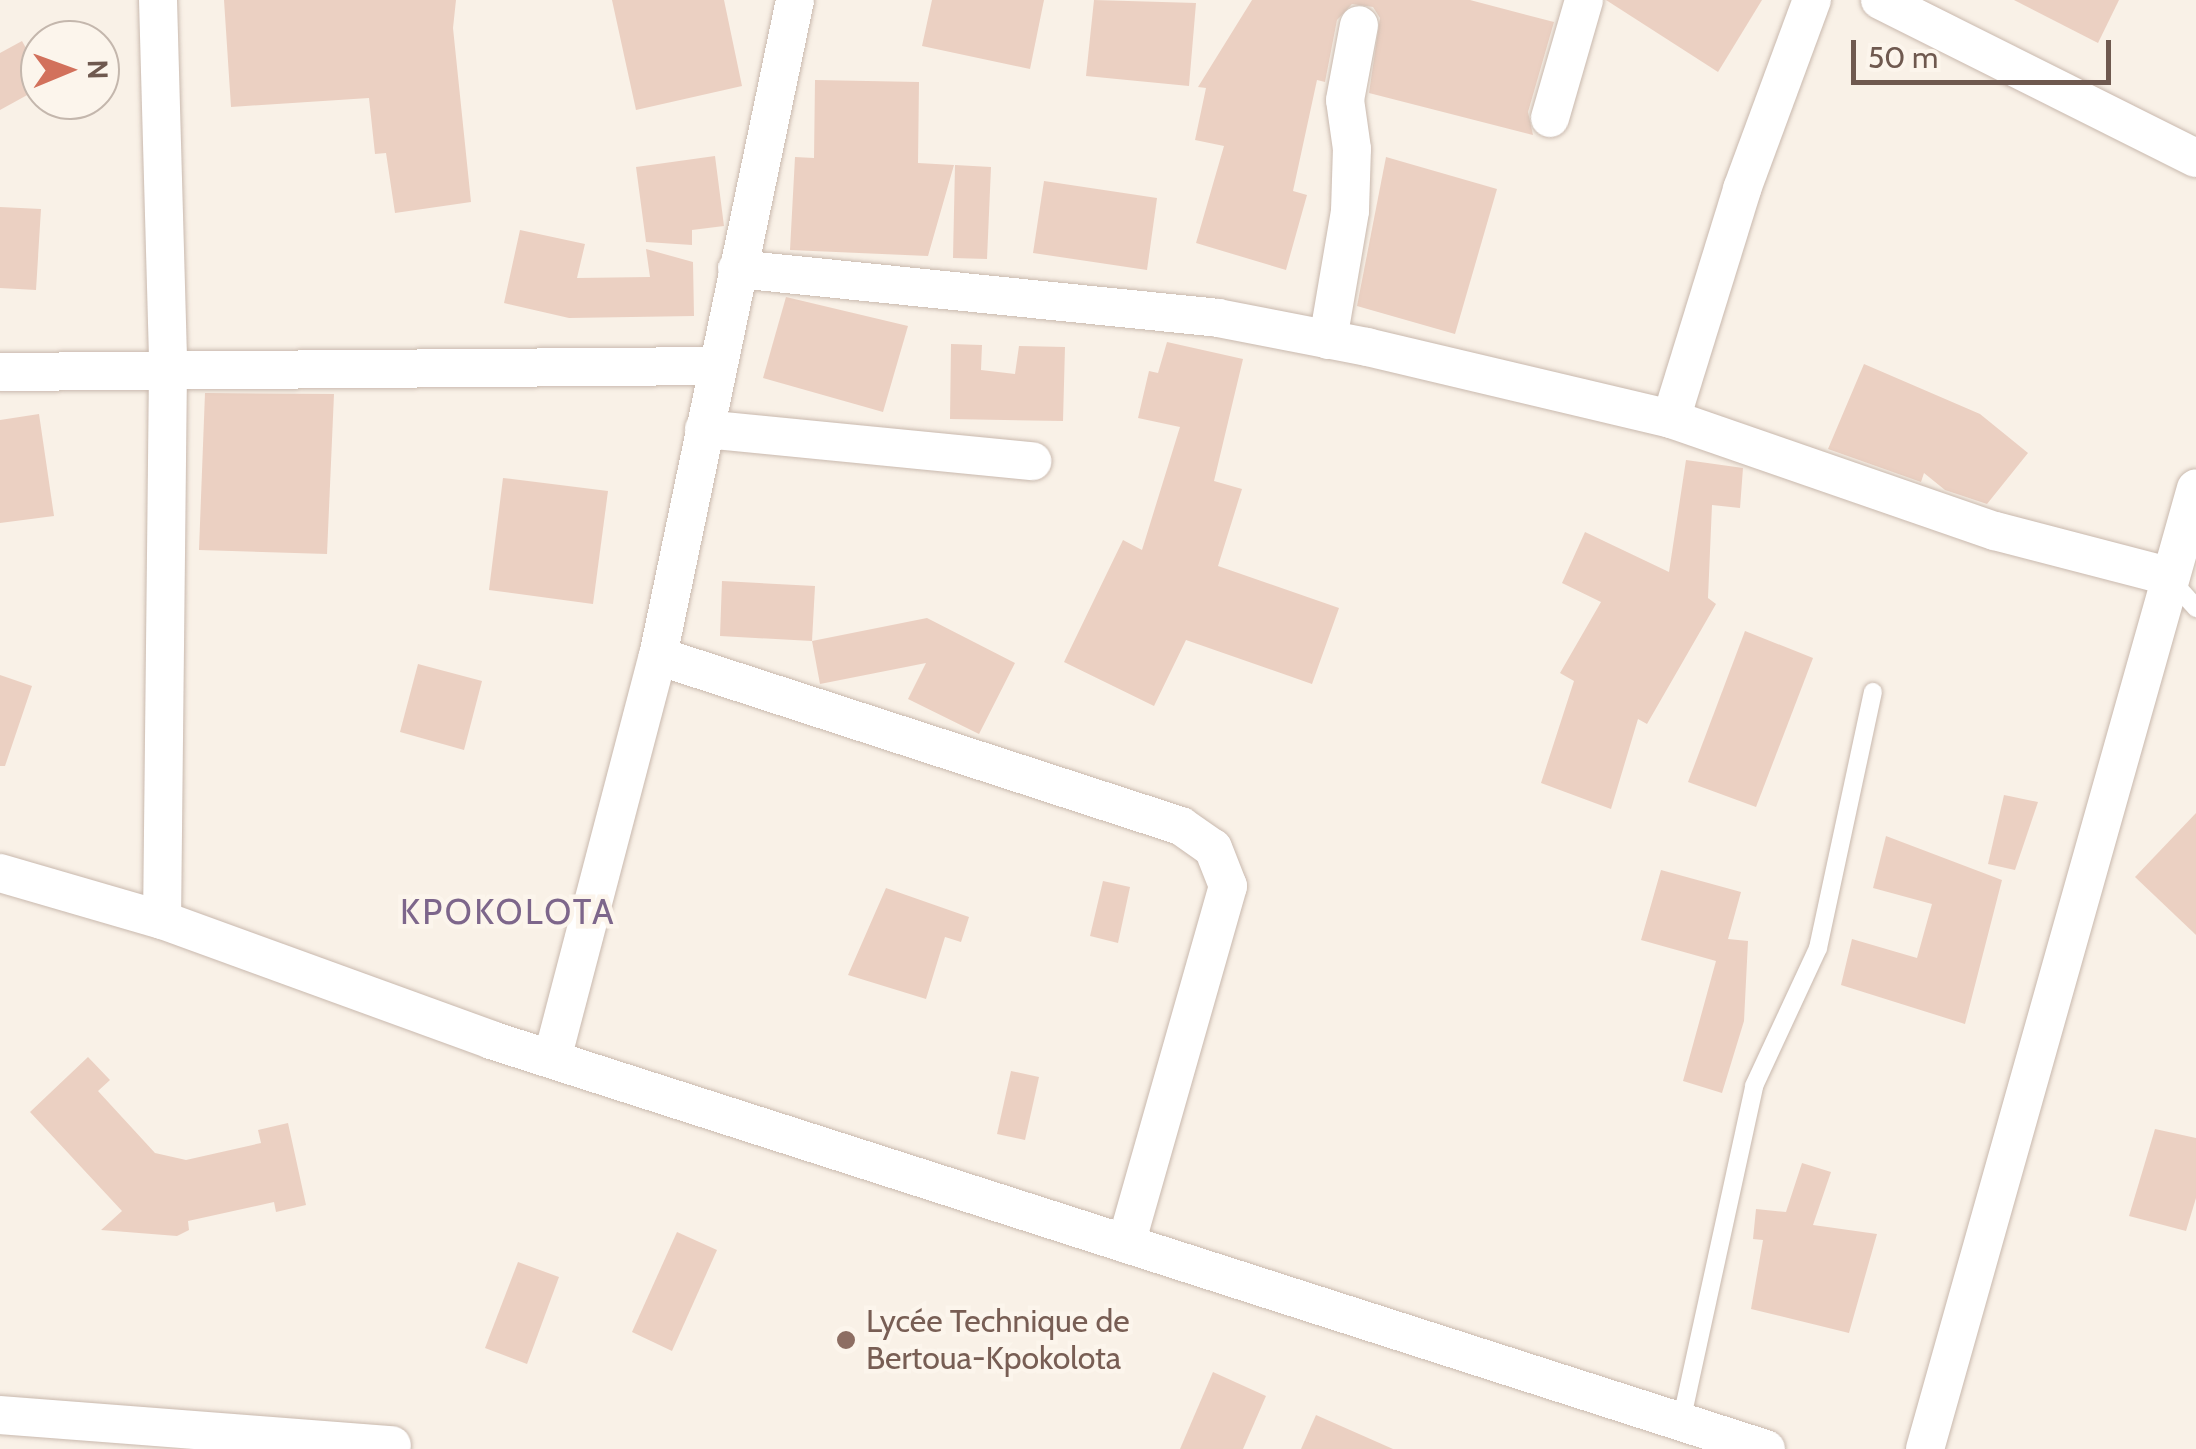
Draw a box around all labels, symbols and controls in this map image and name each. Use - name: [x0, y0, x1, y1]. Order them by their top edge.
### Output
- north arrow: [20, 20, 120, 120]
- scale bar: [1856, 20, 2116, 82]
- text: 50 m: [1868, 39, 1938, 76]
- text: N: [81, 59, 115, 80]
- district label: KPOKOLOTA: [400, 891, 616, 933]
- place label: Lycée Technique de Bertoua-Kpokolota: [866, 1303, 1130, 1378]
- marker: Lycée Technique de Bertoua-Kpokolota: [835, 1329, 857, 1351]

